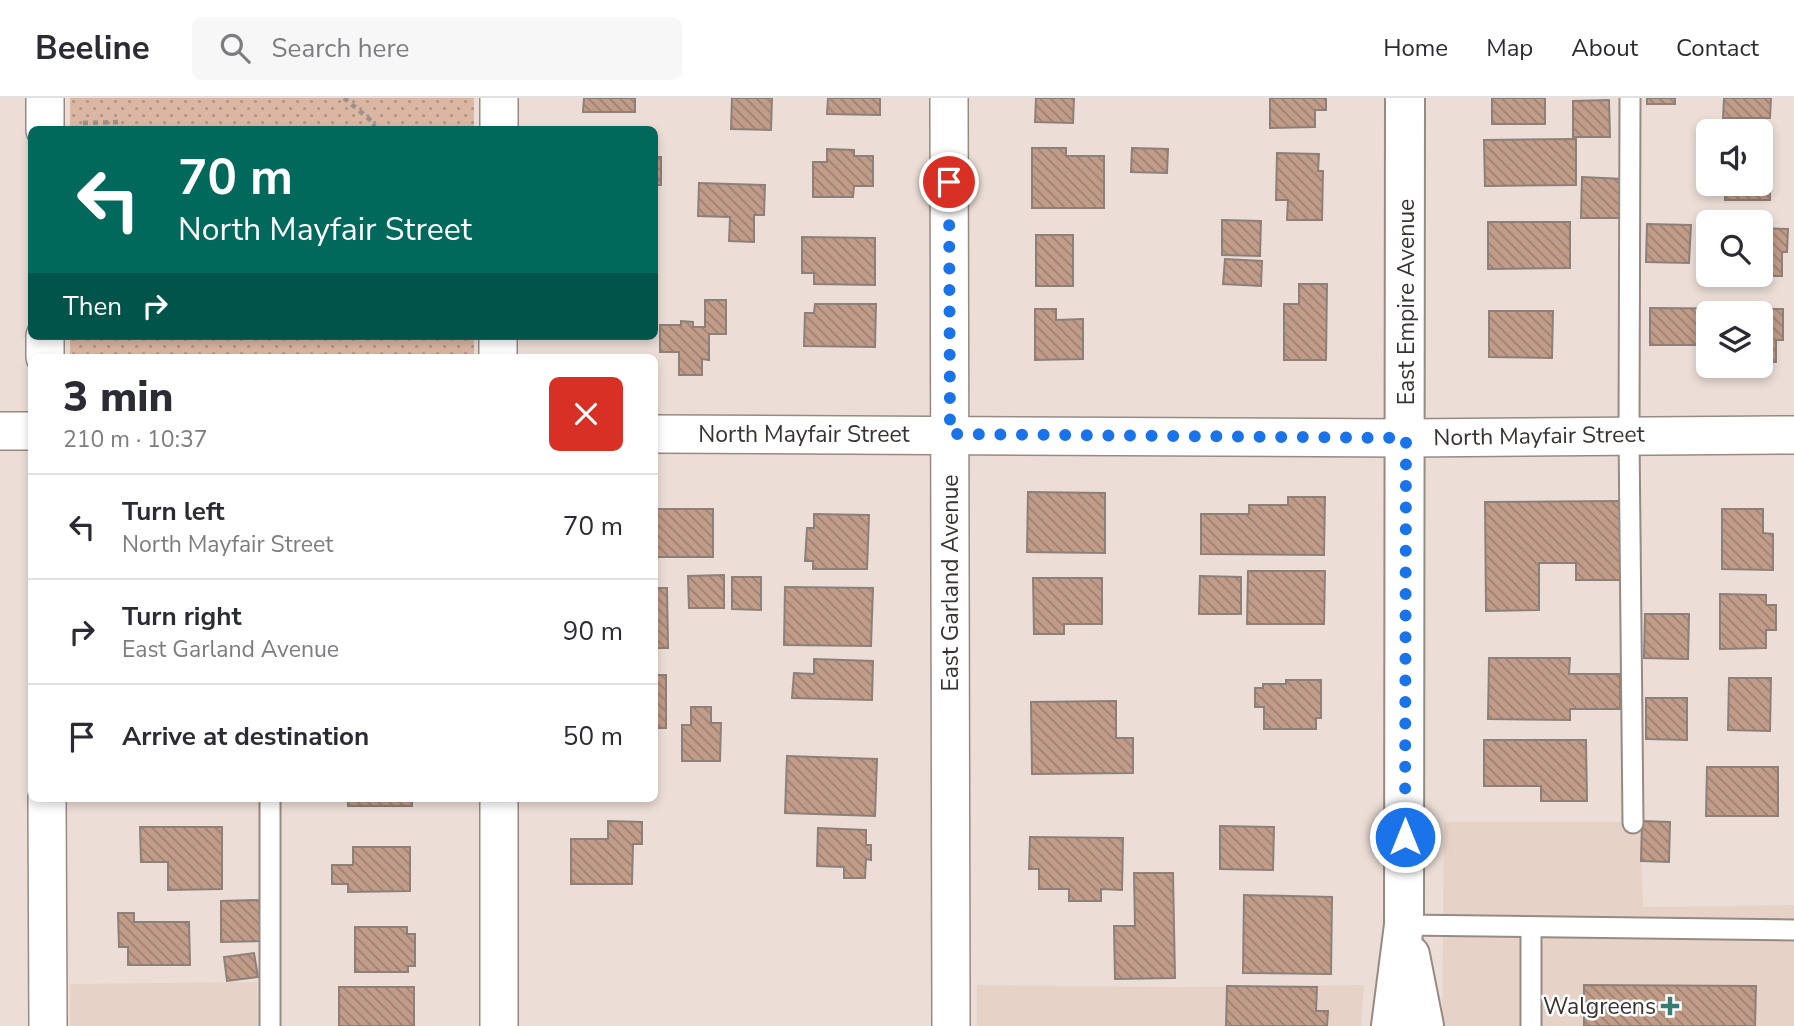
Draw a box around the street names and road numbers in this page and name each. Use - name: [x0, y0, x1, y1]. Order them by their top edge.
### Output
- street label: East Empire Avenue: [1391, 199, 1422, 405]
- street label: North Mayfair Street: [698, 419, 911, 450]
- street label: North Mayfair Street: [1433, 419, 1646, 453]
- street label: East Garland Avenue: [935, 474, 966, 692]

